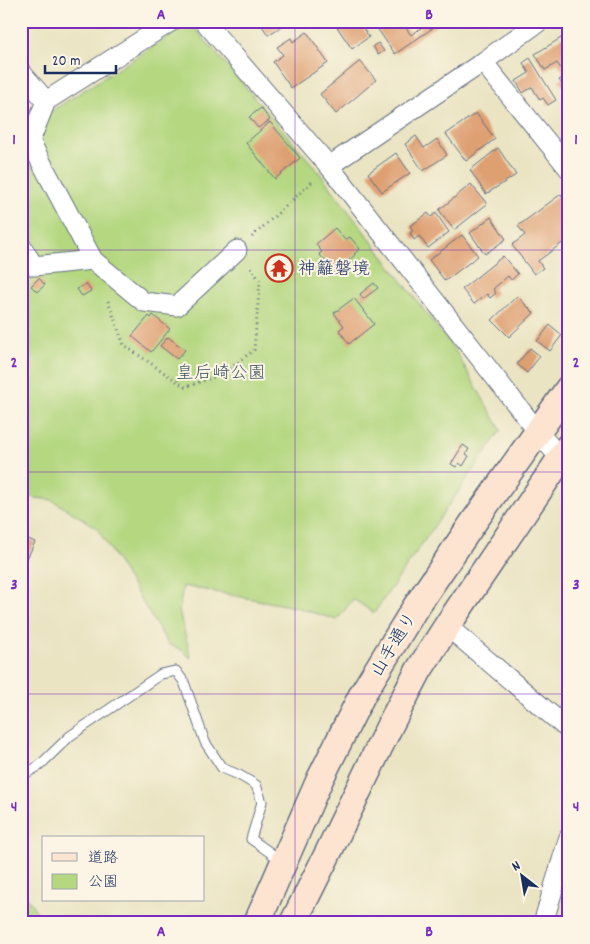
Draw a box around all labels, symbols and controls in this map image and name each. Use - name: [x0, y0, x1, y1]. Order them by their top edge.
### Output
- text: A: [157, 4, 166, 27]
- text: B: [425, 4, 433, 27]
- scale bar: [45, 42, 116, 74]
- text: 20 m: [52, 51, 80, 73]
- text: 1: [12, 129, 16, 152]
- text: 1: [574, 129, 578, 152]
- temple icon: 神籬磐境: [264, 253, 294, 283]
- place label: 神籬磐境: [298, 258, 370, 283]
- text: 2: [11, 352, 18, 375]
- text: 2: [573, 352, 580, 375]
- park label: 皇后崎公園: [176, 362, 266, 387]
- text: 3: [10, 574, 18, 597]
- text: 3: [572, 574, 580, 597]
- street label: 山手通り: [366, 608, 424, 683]
- text: 4: [11, 796, 17, 819]
- text: 4: [573, 796, 579, 819]
- legend: [42, 836, 205, 902]
- text: 道路: [88, 848, 118, 870]
- north arrow: [498, 852, 548, 902]
- text: N: [508, 856, 525, 877]
- text: 公園: [88, 872, 118, 894]
- text: A: [157, 921, 166, 944]
- text: B: [425, 921, 433, 944]

